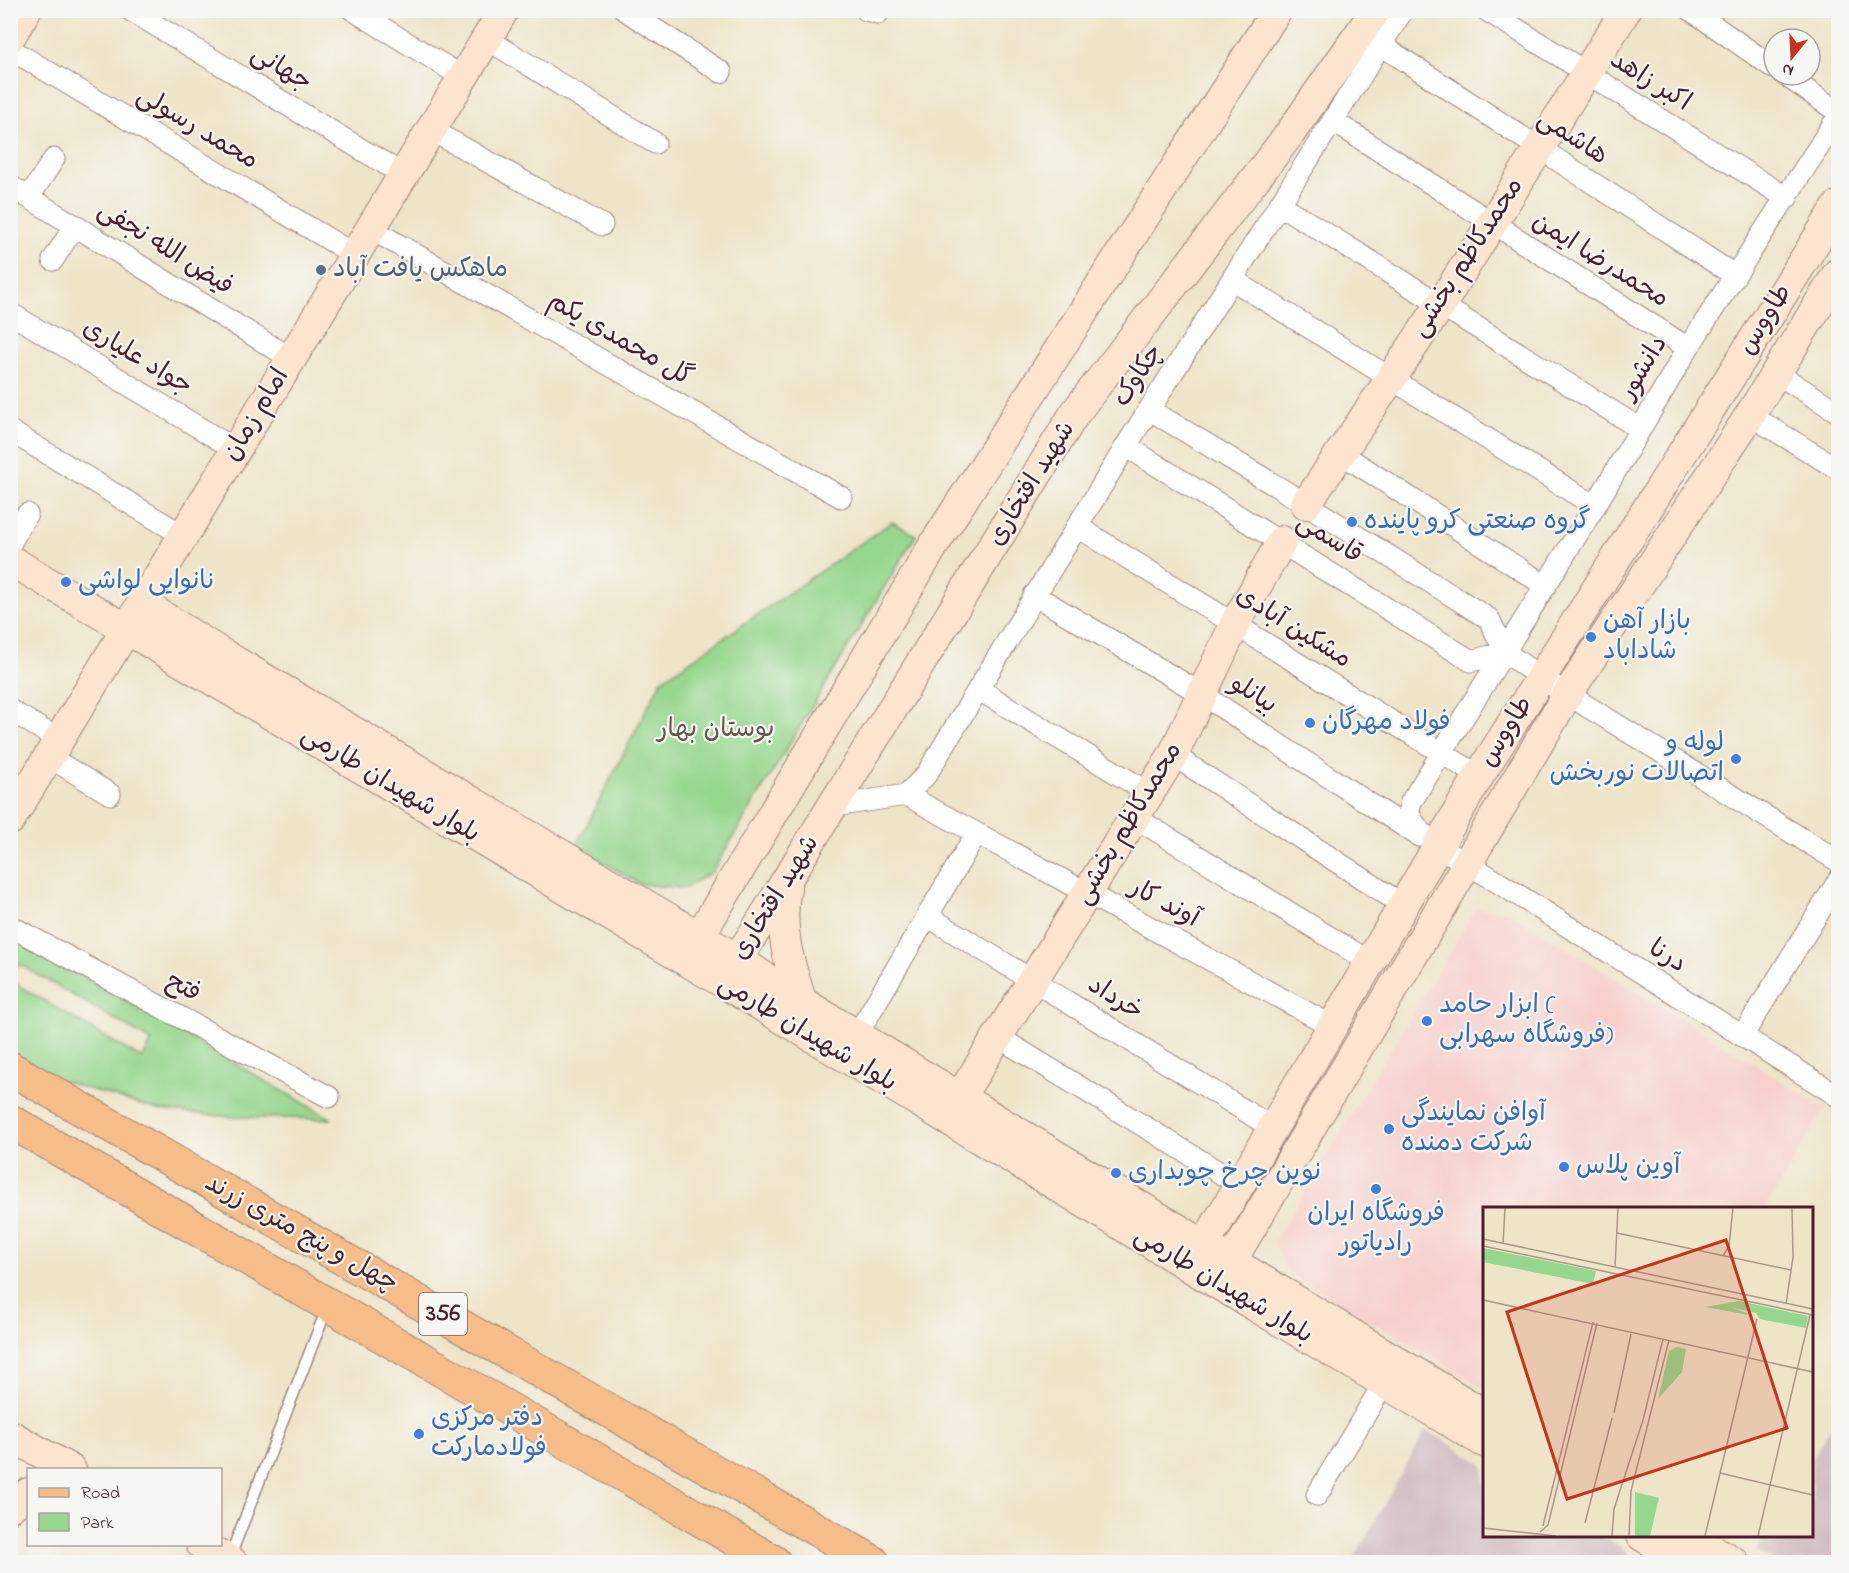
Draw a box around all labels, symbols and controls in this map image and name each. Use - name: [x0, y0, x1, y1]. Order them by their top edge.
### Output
- north arrow: [1762, 27, 1822, 87]
- street label: جهانی: [243, 36, 319, 102]
- street label: اکبر زاهد: [1602, 42, 1698, 122]
- text: N: [1779, 56, 1797, 82]
- street label: محمد رسولی: [129, 78, 265, 180]
- street label: هاشمی: [1529, 101, 1615, 175]
- street label: محمدکاظم بخشی: [1402, 170, 1534, 346]
- street label: فیض الله نجفی: [90, 192, 240, 306]
- street label: محمدرضا ایمن: [1524, 204, 1676, 318]
- place label: ماهکس یافت آباد: [333, 251, 508, 289]
- marker: ماهکس یافت آباد: [314, 263, 328, 277]
- street label: طاووس: [1729, 277, 1803, 363]
- street label: گل محمدی یکم: [540, 283, 700, 397]
- street label: جواد علیاری: [75, 310, 199, 406]
- street label: دانشور: [1609, 329, 1678, 409]
- street label: چکاوک: [1104, 337, 1174, 415]
- street label: امام زمان: [214, 361, 300, 469]
- street label: شهید افتخاری: [978, 414, 1086, 554]
- place label: گروه صنعتی کرو پاینده: [1364, 503, 1591, 541]
- street label: قاسمی: [1288, 504, 1370, 574]
- marker: گروه صنعتی کرو پاینده: [1345, 515, 1359, 529]
- place label: نانوایی لواشی: [78, 563, 216, 601]
- marker: نانوایی لواشی: [59, 575, 73, 589]
- street label: مشکین آبادی: [1227, 577, 1359, 679]
- place label: بازار آهن شاداباد: [1603, 603, 1691, 671]
- marker: بازار آهن شاداباد: [1584, 630, 1598, 644]
- street label: بیانلو: [1221, 665, 1284, 725]
- street label: طاووس: [1470, 689, 1544, 775]
- place label: فولاد مهرگان: [1322, 704, 1451, 742]
- park label: بوستان بهار: [655, 711, 775, 749]
- street label: بلوار شهیدان طارمی: [293, 716, 487, 854]
- marker: فولاد مهرگان: [1303, 716, 1317, 730]
- place label: لوله و اتصالات نوربخش: [1549, 725, 1724, 793]
- street label: محمدکاظم بخشی: [1065, 735, 1193, 913]
- marker: لوله و اتصالات نوربخش: [1729, 752, 1743, 766]
- street label: شهید افتخاری: [722, 828, 830, 968]
- street label: آوند کار: [1120, 869, 1207, 939]
- street label: درنا: [1641, 931, 1693, 983]
- street label: فتح: [159, 963, 207, 1013]
- street label: بلوار شهیدان طارمی: [710, 965, 904, 1103]
- street label: خرداد: [1080, 967, 1150, 1031]
- place label: ابزار حامد ( فروشگاه سهرابی): [1439, 987, 1614, 1055]
- marker: ابزار حامد ( فروشگاه سهرابی): [1420, 1014, 1434, 1028]
- place label: آوافن نمایندگی شرکت دمنده: [1401, 1095, 1547, 1163]
- marker: آوافن نمایندگی شرکت دمنده: [1382, 1122, 1396, 1136]
- place label: آوین پلاس: [1576, 1148, 1682, 1186]
- place label: نوین چرخ چوبداری: [1128, 1154, 1321, 1192]
- marker: آوین پلاس: [1557, 1160, 1571, 1174]
- street label: چهل و پنج متری زرند: [197, 1165, 405, 1303]
- marker: نوین چرخ چوبداری: [1109, 1166, 1123, 1180]
- marker: فروشگاه ایران رادیاتور: [1369, 1182, 1383, 1196]
- place label: فروشگاه ایران رادیاتور: [1307, 1195, 1445, 1263]
- inset map: [1483, 1207, 1813, 1537]
- street label: بلوار شهیدان طارمی: [1126, 1217, 1320, 1355]
- road number: 356: [419, 1293, 467, 1335]
- place label: دفتر مرکزی فولادمارکت: [431, 1400, 547, 1468]
- marker: دفتر مرکزی فولادمارکت: [412, 1427, 426, 1441]
- legend: [27, 1468, 222, 1546]
- text: Road: [81, 1481, 120, 1507]
- text: Park: [81, 1511, 114, 1537]

